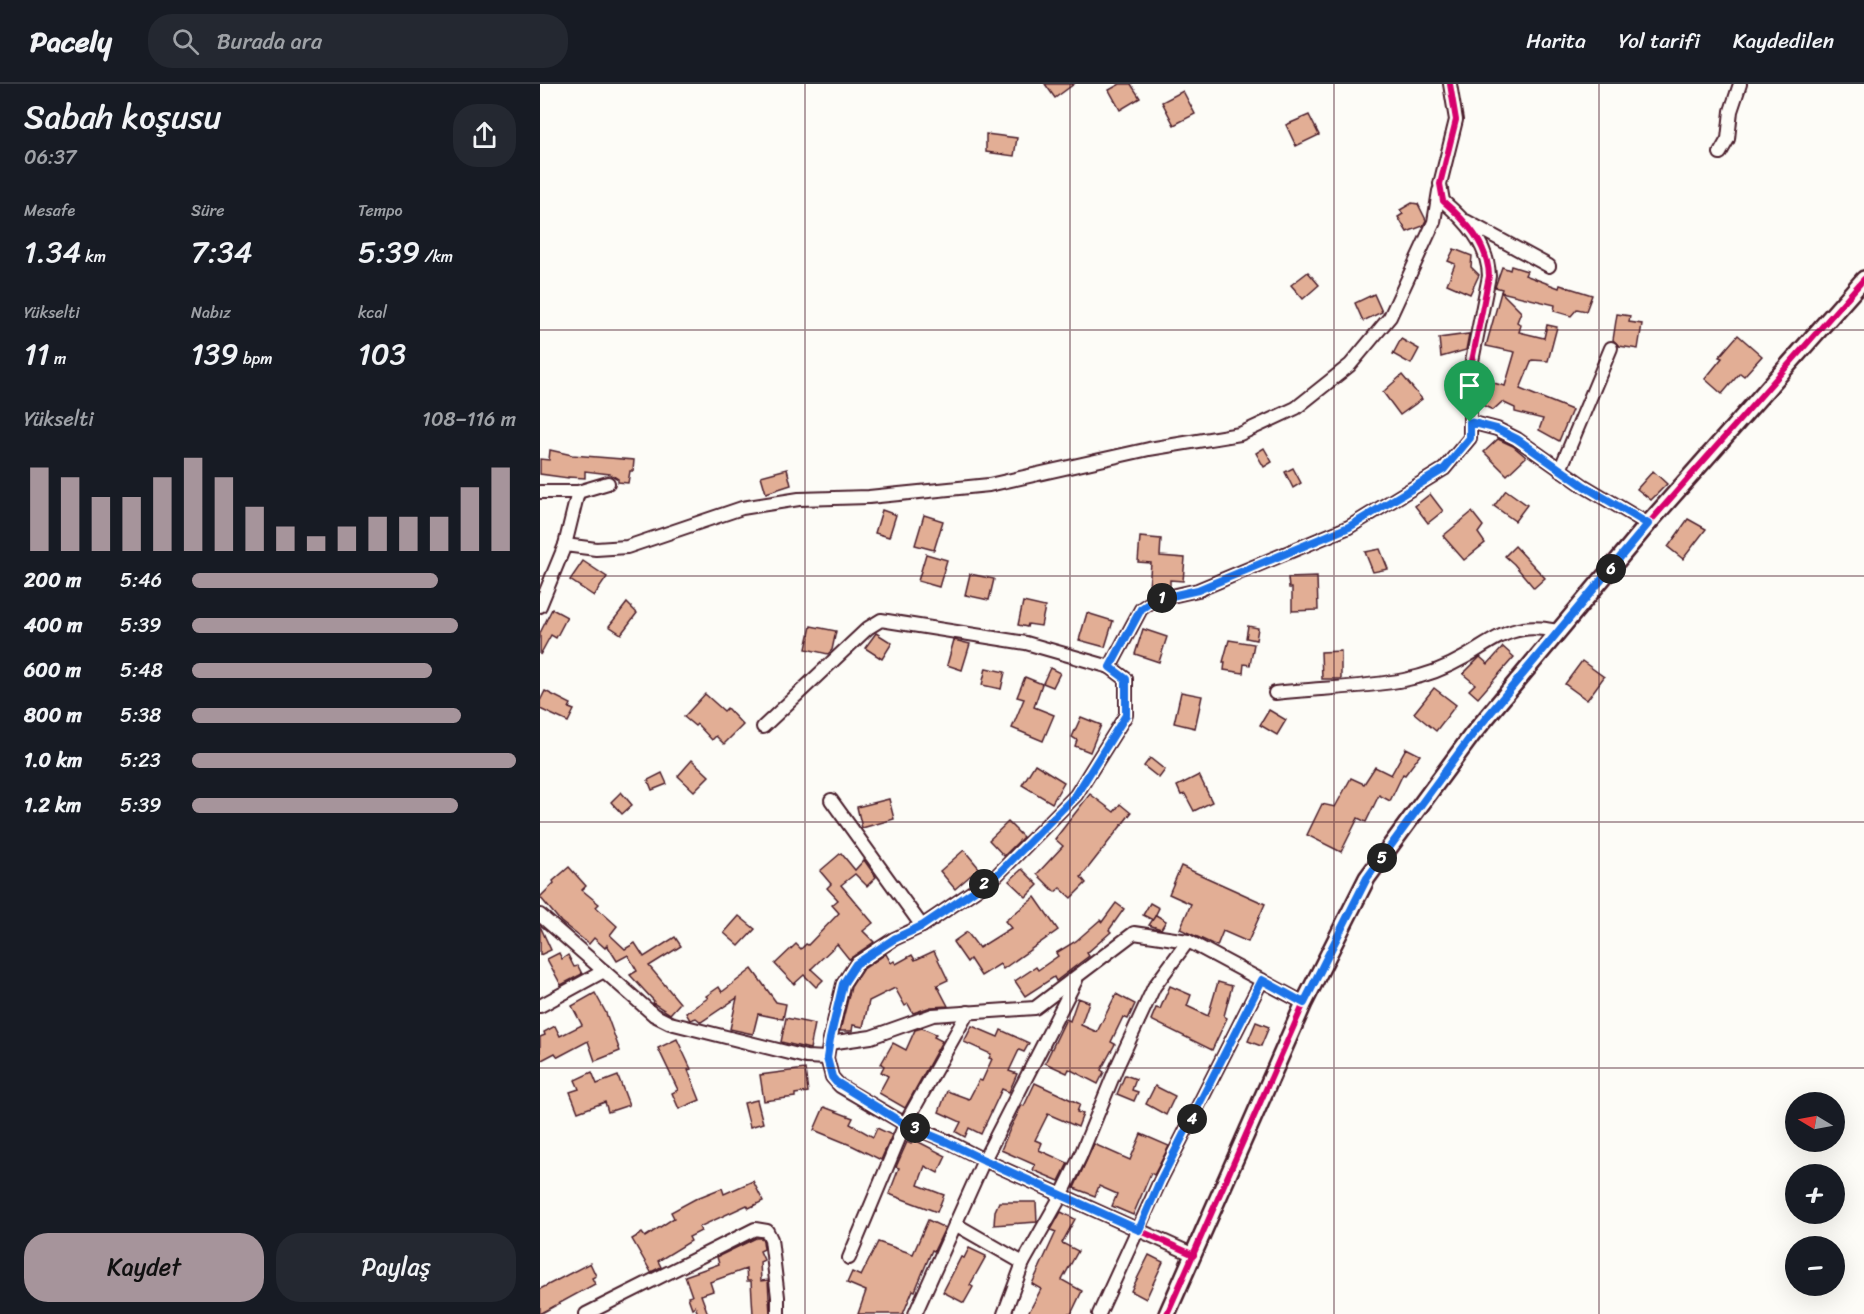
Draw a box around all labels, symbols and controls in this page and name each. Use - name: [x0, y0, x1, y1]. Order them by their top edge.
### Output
- search box: [148, 14, 568, 68]
- text: Pacely: [30, 17, 112, 66]
- text: Burada ara: [217, 22, 322, 61]
- text: Harita: [1526, 22, 1586, 60]
- text: Yol tarifi: [1619, 22, 1700, 60]
- text: Kaydedilen: [1733, 22, 1834, 60]
- icon: search: [169, 25, 202, 58]
- text: Sabah koşusu: [24, 88, 221, 146]
- button: share: [453, 104, 516, 167]
- text: 06:37: [24, 140, 76, 175]
- text: Mesafe: [24, 196, 75, 225]
- text: Süre: [191, 196, 224, 225]
- text: Tempo: [358, 196, 403, 225]
- text: 1.34: [24, 225, 81, 279]
- text: 7:34: [191, 225, 252, 279]
- text: 5:39: [358, 225, 420, 279]
- text: km: [81, 242, 106, 271]
- text: /km: [420, 242, 453, 271]
- text: Yükselti: [24, 298, 80, 327]
- text: Nabız: [191, 298, 231, 327]
- text: kcal: [358, 298, 387, 327]
- text: 11: [24, 327, 50, 381]
- text: 139: [191, 327, 239, 381]
- text: 103: [358, 327, 406, 381]
- text: m: [50, 344, 66, 373]
- text: bpm: [239, 344, 272, 373]
- pin: [1444, 360, 1495, 422]
- icon: arrive: [1453, 369, 1486, 402]
- text: Yükselti: [24, 402, 94, 437]
- text: 108–116 m: [422, 402, 516, 437]
- pin: 6: [1596, 554, 1626, 584]
- text: 6: [1606, 554, 1616, 583]
- text: 200 m: [24, 563, 81, 598]
- text: 5:46: [120, 563, 162, 598]
- pin: 1: [1147, 583, 1177, 613]
- text: 1: [1159, 583, 1165, 612]
- text: 400 m: [24, 608, 82, 643]
- text: 5:39: [120, 608, 162, 643]
- text: 600 m: [24, 653, 81, 688]
- text: 5:48: [120, 653, 163, 688]
- text: 800 m: [24, 698, 82, 733]
- text: 5:38: [120, 698, 161, 733]
- text: 1.0 km: [24, 743, 82, 778]
- text: 5:23: [120, 743, 161, 778]
- text: 1.2 km: [24, 788, 81, 823]
- text: 5:39: [120, 788, 162, 823]
- pin: 5: [1367, 843, 1397, 873]
- text: 5: [1377, 843, 1387, 872]
- pin: 2: [969, 869, 999, 899]
- text: 2: [979, 869, 989, 898]
- north arrow: [1785, 1092, 1845, 1152]
- map controls: [1785, 1092, 1845, 1296]
- pin: 4: [1177, 1104, 1207, 1134]
- text: 4: [1187, 1104, 1197, 1133]
- pin: 3: [900, 1113, 930, 1143]
- text: 3: [911, 1113, 919, 1142]
- button: +: [1785, 1164, 1845, 1224]
- button: Kaydet: [24, 1233, 264, 1302]
- button: Paylaş: [276, 1233, 516, 1302]
- button: −: [1785, 1236, 1845, 1296]

